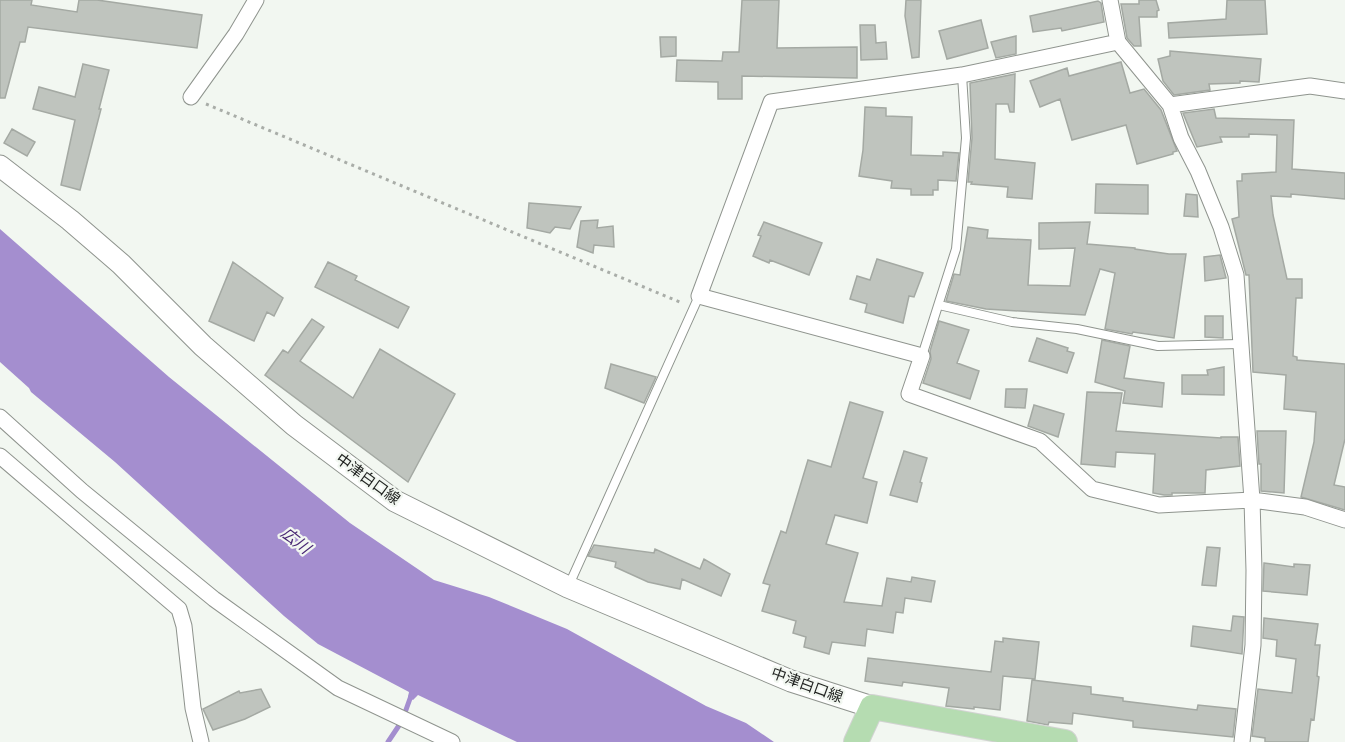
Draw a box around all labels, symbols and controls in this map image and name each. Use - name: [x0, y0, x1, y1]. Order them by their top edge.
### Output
- street label: 中津白口線: [332, 450, 404, 508]
- water label: 広川: [277, 523, 316, 559]
- street label: 中津白口線: [769, 664, 845, 706]

